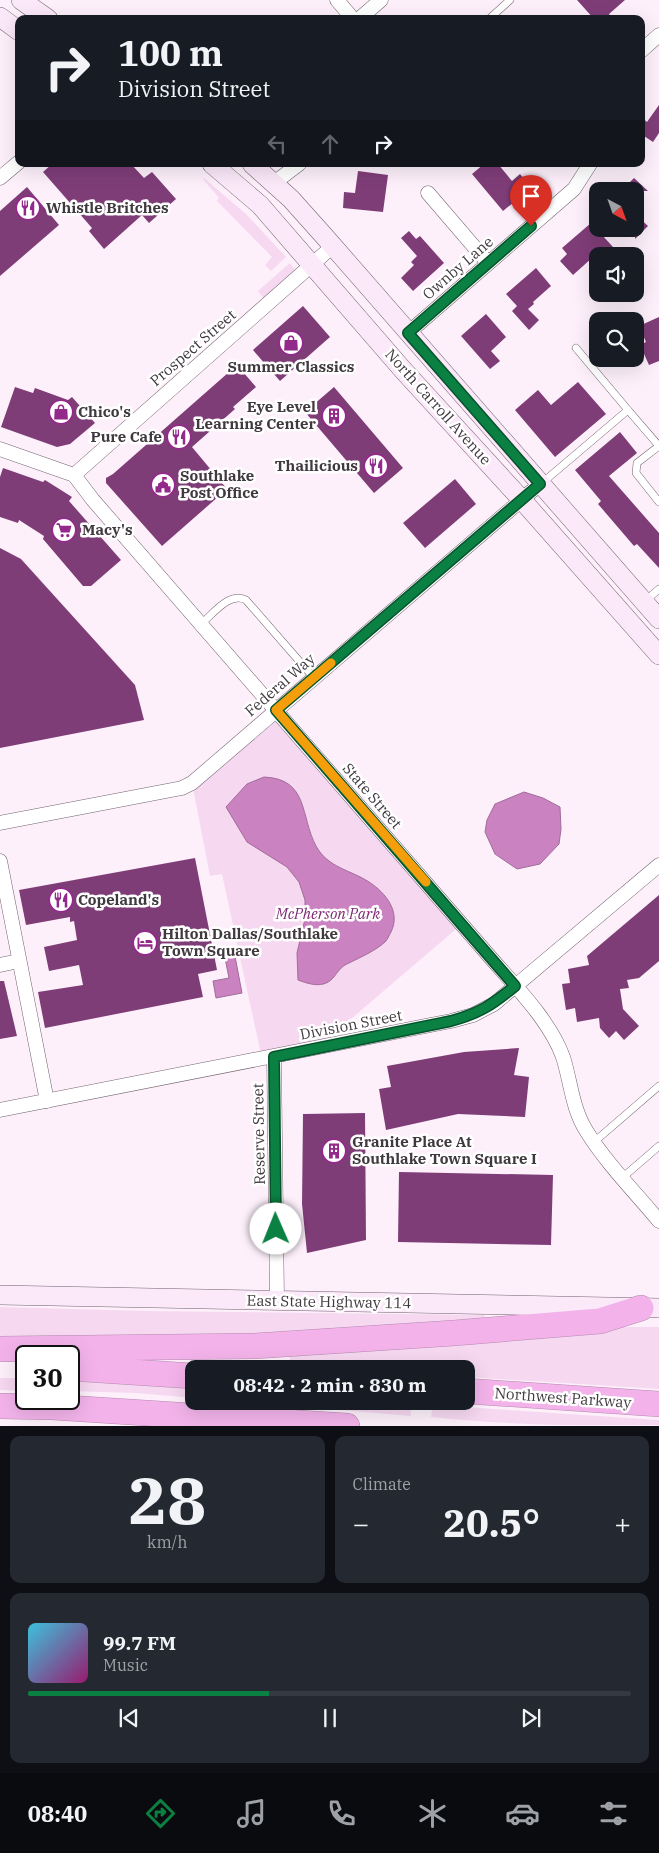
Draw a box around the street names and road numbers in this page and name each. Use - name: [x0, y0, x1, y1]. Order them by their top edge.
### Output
- street label: Ownby Lane: [419, 232, 497, 303]
- street label: Prospect Street: [146, 305, 240, 390]
- street label: North Carroll Avenue: [381, 345, 496, 469]
- street label: Federal Way: [241, 649, 319, 720]
- street label: State Street: [339, 759, 406, 833]
- street label: Division Street: [298, 1005, 404, 1044]
- street label: Reserve Street: [248, 1083, 269, 1185]
- street label: East State Highway 114: [246, 1291, 412, 1312]
- street label: Northwest Parkway: [494, 1383, 632, 1412]

